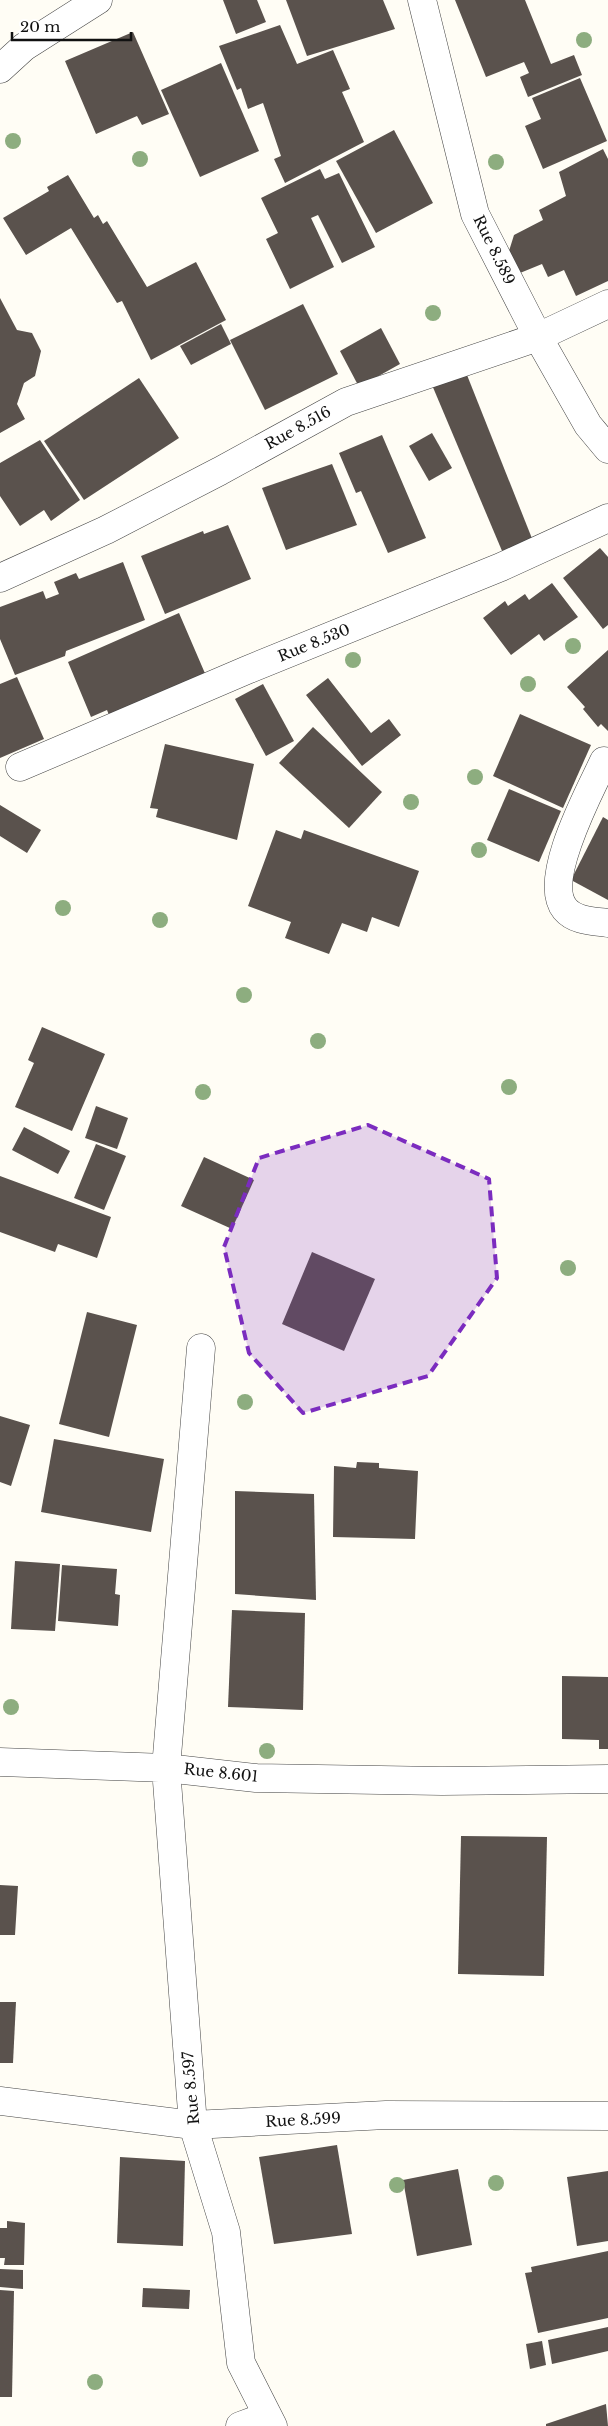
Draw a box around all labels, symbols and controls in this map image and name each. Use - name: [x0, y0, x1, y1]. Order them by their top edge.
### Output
- scale bar: [12, 10, 131, 42]
- text: 20 m: [20, 17, 60, 36]
- street label: Rue 8.589: [469, 212, 519, 288]
- street label: Rue 8.516: [261, 402, 334, 453]
- street label: Rue 8.530: [275, 619, 353, 666]
- street label: Rue 8.601: [183, 1759, 259, 1786]
- street label: Rue 8.597: [178, 2050, 203, 2125]
- street label: Rue 8.599: [265, 2108, 341, 2131]

